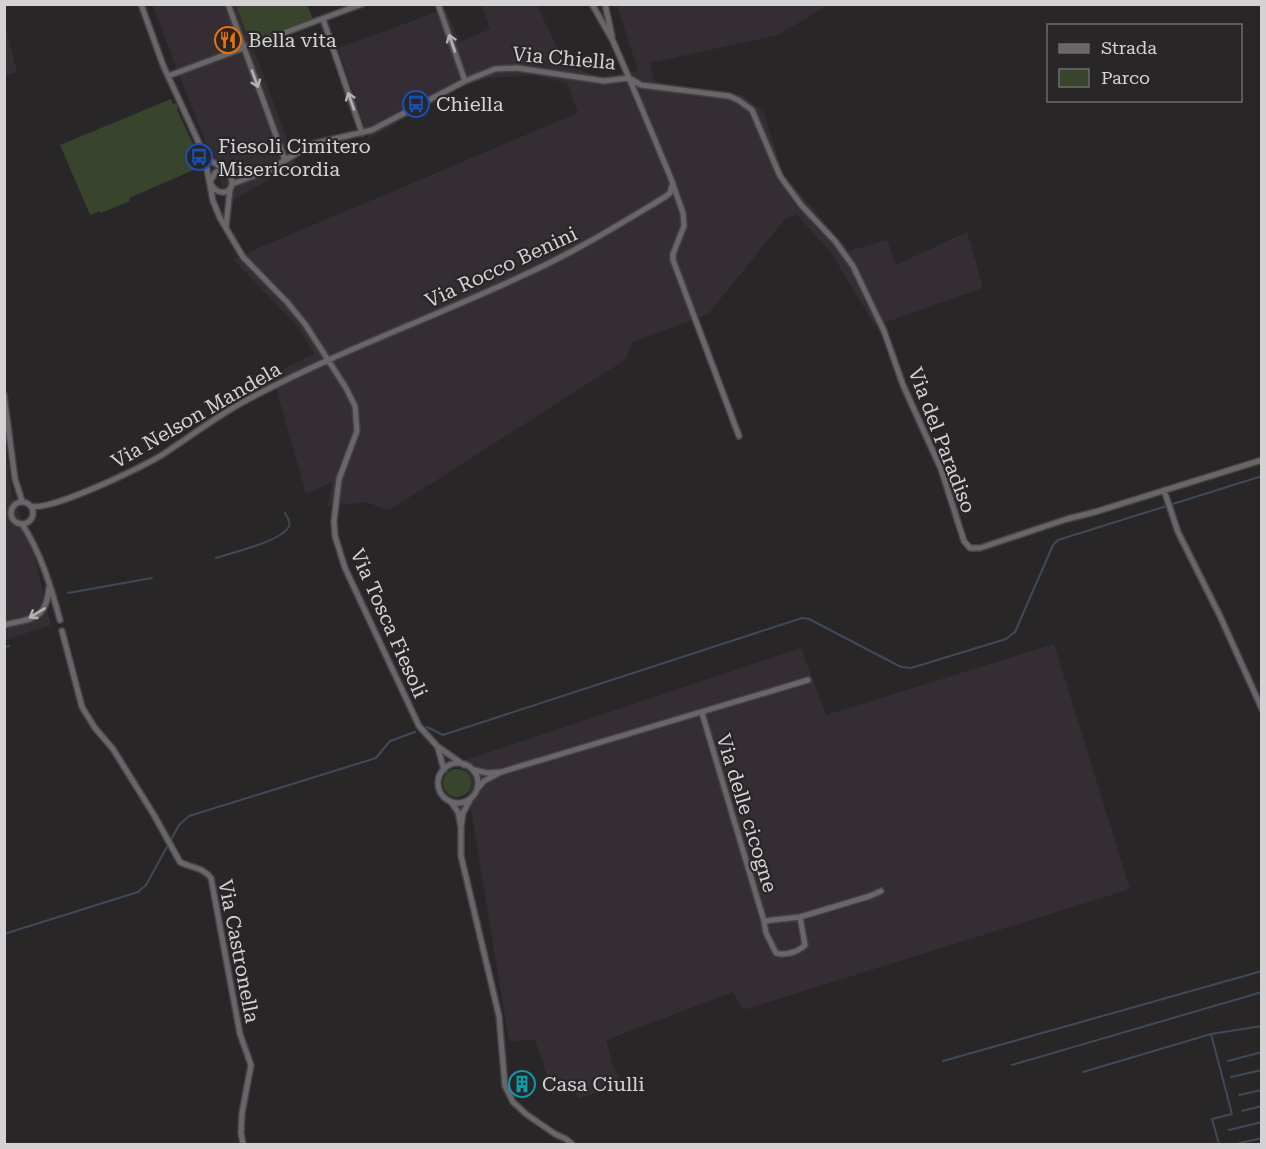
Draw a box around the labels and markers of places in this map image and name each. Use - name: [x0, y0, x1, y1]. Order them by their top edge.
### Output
- restaurant icon: Bella vita: [213, 25, 243, 55]
- place label: Bella vita: [248, 28, 337, 52]
- bus stop icon: Chiella: [401, 89, 431, 119]
- place label: Chiella: [436, 92, 504, 116]
- place label: Fiesoli Cimitero Misericordia: [218, 134, 371, 181]
- bus stop icon: Fiesoli Cimitero Misericordia: [184, 142, 214, 172]
- building icon: Casa Ciulli: [507, 1069, 537, 1099]
- place label: Casa Ciulli: [542, 1072, 645, 1096]

